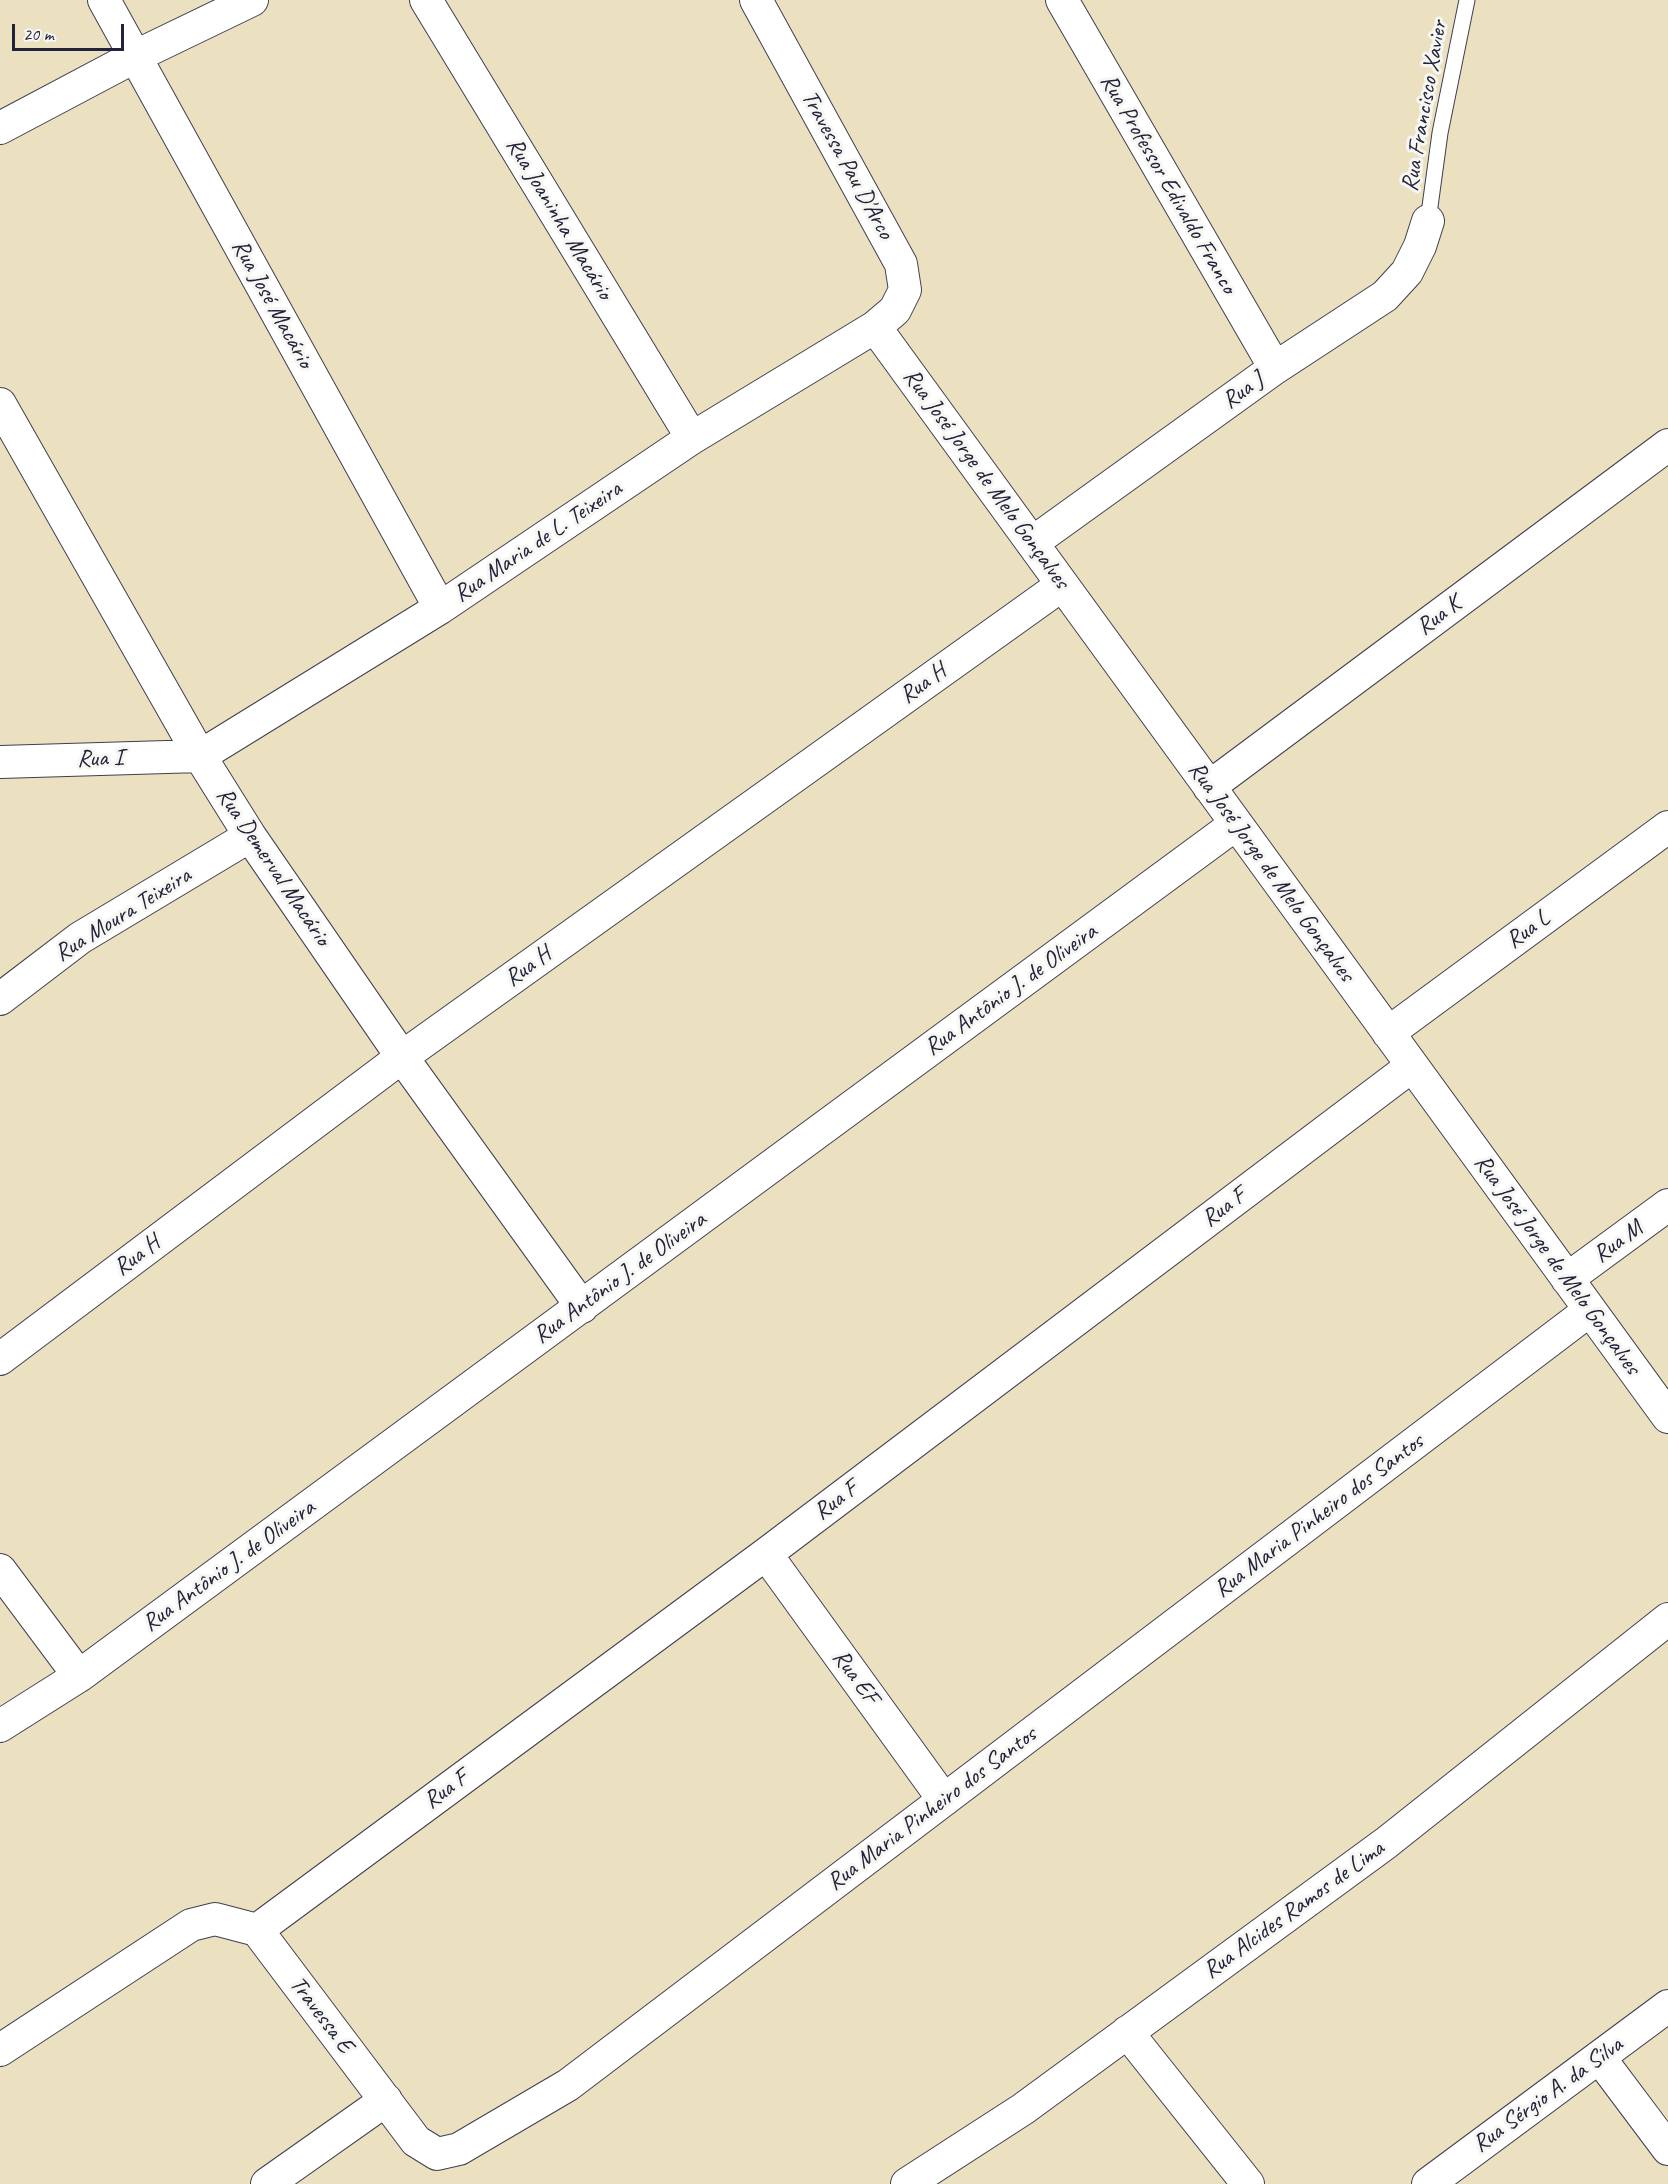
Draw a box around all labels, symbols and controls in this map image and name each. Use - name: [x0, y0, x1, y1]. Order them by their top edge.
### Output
- scale bar: [15, 12, 128, 50]
- street label: Rua Francisco Xavier: [1396, 18, 1454, 194]
- text: 20 m: [23, 23, 54, 45]
- street label: Rua Professor Edivaldo Franco: [1093, 69, 1243, 299]
- street label: Travessa Pau D'Arco: [794, 86, 900, 244]
- street label: Rua Joaninha Macário: [499, 133, 619, 305]
- street label: Rua José Macário: [225, 235, 319, 373]
- street label: Rua José Jorge de Melo Gonçalves: [897, 363, 1075, 595]
- street label: Rua J: [1217, 366, 1269, 416]
- street label: Rua Maria de L. Teixeira: [448, 475, 628, 609]
- street label: Rua K: [1411, 590, 1467, 642]
- street label: Rua H: [894, 658, 952, 710]
- street label: Rua I: [76, 744, 124, 774]
- street label: Rua José Jorge de Melo Gonçalves: [1182, 756, 1360, 988]
- street label: Rua Demerval Macário: [209, 783, 337, 951]
- street label: Rua Moura Teixeira: [50, 862, 196, 968]
- street label: Rua L: [1501, 905, 1555, 955]
- street label: Rua Antônio J. de Oliveira: [919, 918, 1103, 1062]
- street label: Rua H: [499, 941, 557, 993]
- street label: Rua José Jorge de Melo Gonçalves: [1468, 1149, 1646, 1381]
- street label: Rua F: [1196, 1182, 1252, 1234]
- street label: Rua Antônio J. de Oliveira: [528, 1206, 712, 1350]
- street label: Rua M: [1588, 1215, 1648, 1269]
- street label: Rua H: [108, 1229, 166, 1283]
- street label: Rua Maria Pinheiro dos Santos: [1209, 1428, 1429, 1604]
- street label: Rua F: [808, 1475, 864, 1527]
- street label: Rua Antônio J. de Oliveira: [137, 1494, 321, 1638]
- street label: Rua EF: [826, 1644, 884, 1710]
- street label: Rua Maria Pinheiro dos Santos: [822, 1721, 1042, 1897]
- street label: Rua F: [418, 1764, 474, 1816]
- street label: Rua Alcides Ramos de Lima: [1198, 1835, 1390, 1985]
- street label: Travessa E: [283, 1971, 359, 2059]
- street label: Rua Sérgio A. da Silva: [1467, 2031, 1629, 2159]

